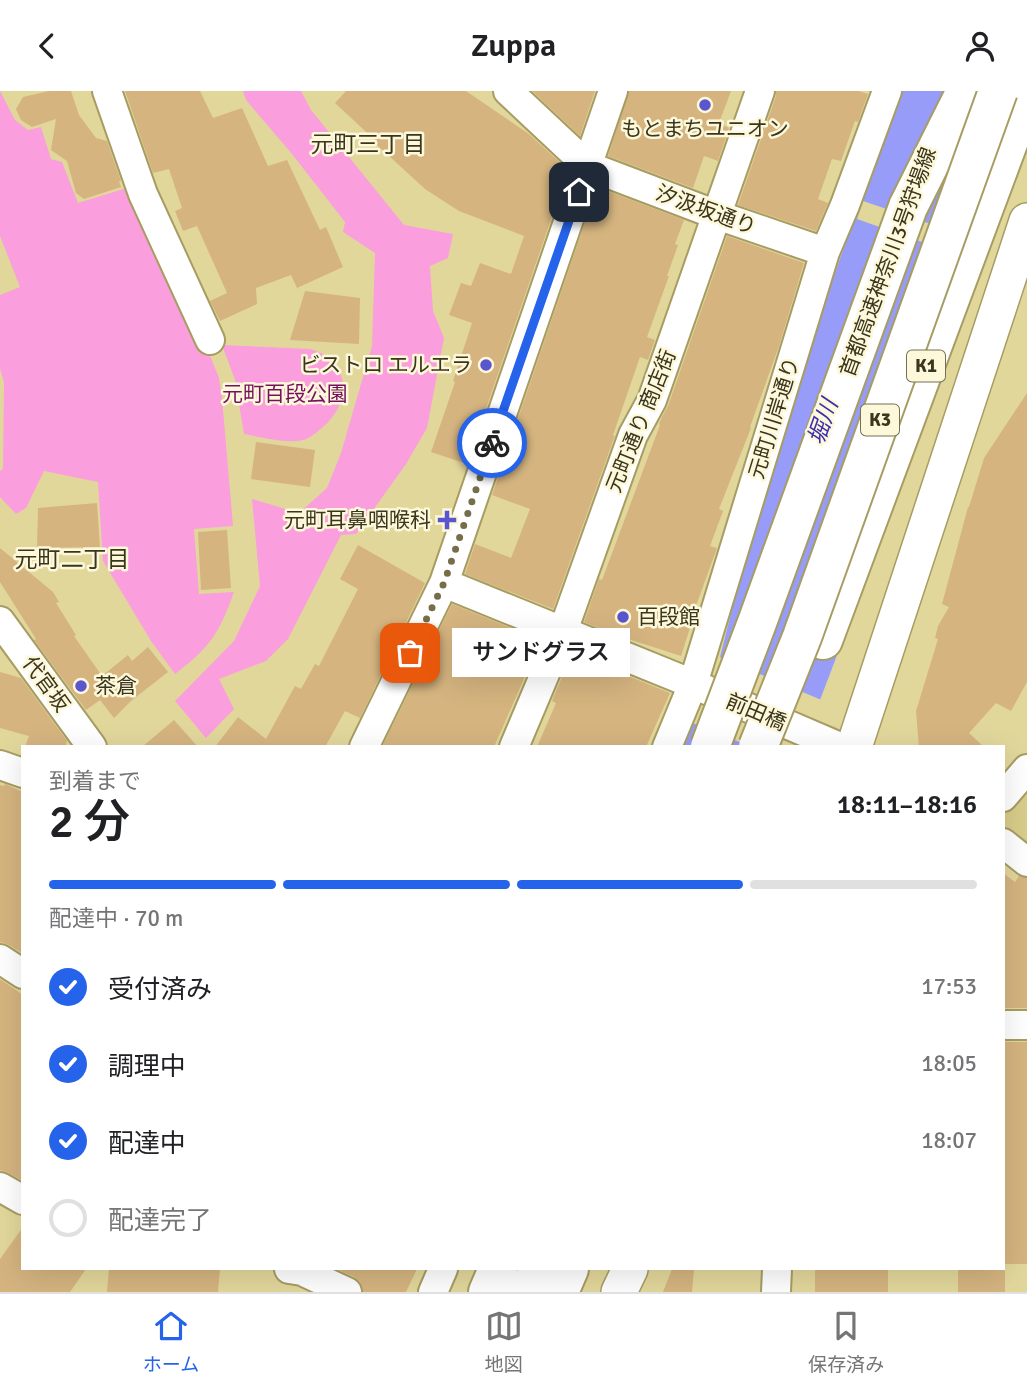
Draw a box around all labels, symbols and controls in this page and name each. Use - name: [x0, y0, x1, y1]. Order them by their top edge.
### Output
- text: Zuppa: [471, 26, 556, 65]
- icon: back: [28, 27, 66, 65]
- icon: person: [961, 27, 999, 65]
- marker: もとまちユニオン: [697, 97, 713, 113]
- place label: もとまちユニオン: [621, 116, 789, 142]
- district label: 元町三丁目: [311, 130, 426, 159]
- street label: 首都高速神奈川3号狩場線: [834, 144, 942, 380]
- pin: [549, 162, 609, 222]
- icon: home: [560, 173, 598, 211]
- street label: 汐汲坂通り: [652, 180, 760, 240]
- street label: 元町通り 商店街: [601, 346, 681, 496]
- road number: K1: [907, 351, 945, 381]
- place label: ビストロ エルエラ: [299, 352, 472, 378]
- street label: 元町川岸通り: [743, 354, 805, 482]
- marker: ビストロ エルエラ: [478, 357, 494, 373]
- park label: 元町百段公園: [222, 381, 348, 407]
- water label: 堀川: [802, 393, 846, 449]
- road number: K3: [861, 405, 899, 435]
- courier: [457, 408, 527, 478]
- icon: bike: [473, 424, 511, 462]
- place label: 元町耳鼻咽喉科: [284, 507, 431, 533]
- marker: 元町耳鼻咽喉科: [437, 510, 457, 530]
- district label: 元町二丁目: [15, 545, 130, 574]
- place label: 百段館: [637, 604, 700, 630]
- marker: 百段館: [615, 609, 631, 625]
- pin: [380, 623, 440, 683]
- callout: サンドグラス: [452, 629, 630, 677]
- icon: bag: [391, 634, 429, 672]
- text: サンドグラス: [472, 638, 610, 667]
- street label: 代官坂: [17, 651, 75, 717]
- place label: 茶倉: [95, 673, 137, 699]
- marker: 茶倉: [73, 678, 89, 694]
- street label: 前田橋: [722, 688, 790, 736]
- text: 到着まで: [49, 767, 141, 796]
- text: 18:11–18:16: [837, 789, 977, 821]
- text: 2 分: [49, 794, 130, 850]
- text: 配達中 · 70 m: [49, 904, 183, 933]
- icon: check: [49, 968, 87, 1006]
- text: 17:53: [921, 972, 977, 1001]
- text: 受付済み: [108, 974, 212, 1006]
- icon: check: [49, 1045, 87, 1083]
- text: 18:05: [921, 1049, 977, 1078]
- text: 調理中: [108, 1051, 186, 1083]
- icon: check: [49, 1122, 87, 1160]
- text: 18:07: [921, 1126, 977, 1155]
- text: 配達中: [108, 1128, 186, 1160]
- text: 配達完了: [108, 1205, 212, 1237]
- tab: ホーム: [143, 1307, 199, 1377]
- tab: 地図: [485, 1307, 523, 1377]
- tab: 保存済み: [808, 1307, 884, 1377]

